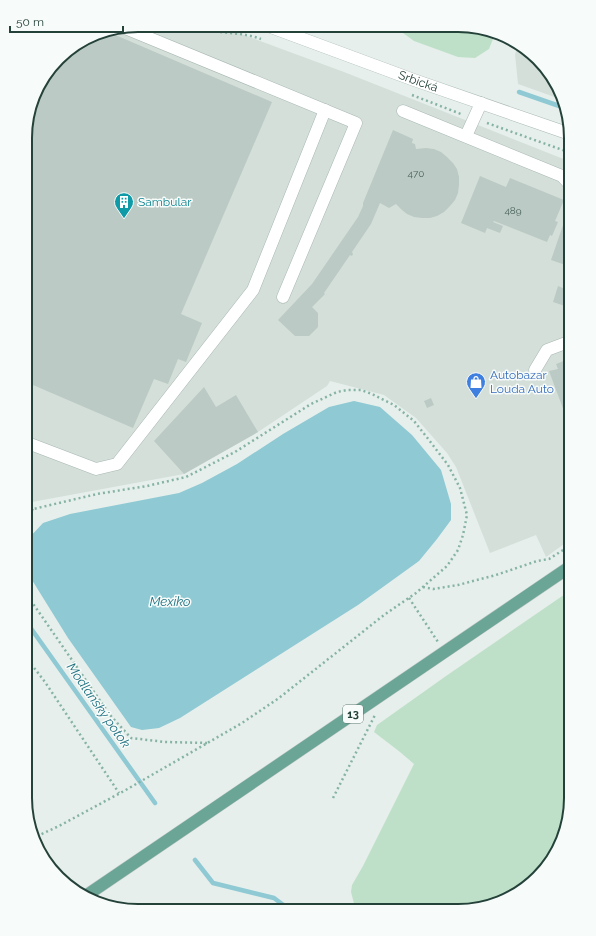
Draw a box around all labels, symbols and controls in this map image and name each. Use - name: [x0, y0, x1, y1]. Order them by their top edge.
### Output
- scale bar: [10, 8, 123, 34]
- text: 50 m: [16, 15, 44, 29]
- street label: Srbická: [396, 68, 440, 95]
- house number: 470: [408, 168, 424, 179]
- building icon: Sambular: [113, 191, 135, 219]
- place label: Sambular: [138, 195, 192, 209]
- house number: 489: [504, 205, 522, 216]
- place label: Autobazar Louda Auto: [490, 368, 554, 396]
- shop icon: Autobazar Louda Auto: [465, 371, 487, 399]
- water label: Mexiko: [149, 594, 191, 609]
- water label: Modlanský potok: [64, 660, 133, 751]
- road number: 13: [343, 705, 363, 723]

